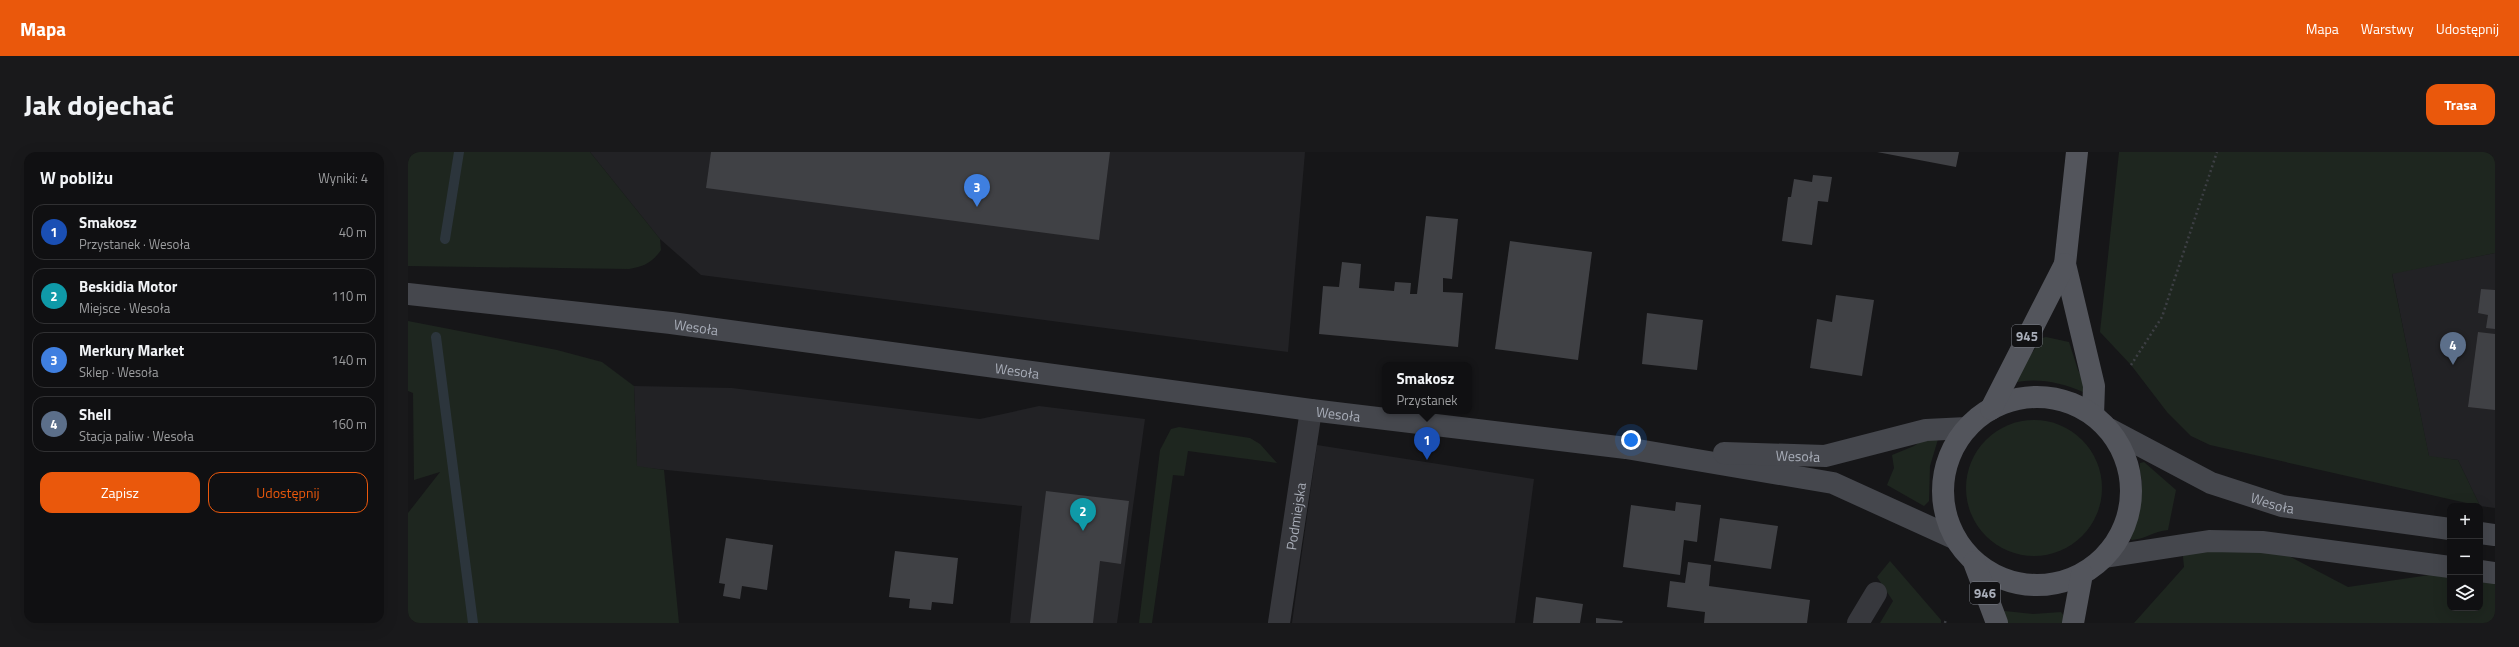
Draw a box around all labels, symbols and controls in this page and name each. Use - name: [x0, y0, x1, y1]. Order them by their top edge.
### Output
- text: Mapa: [20, 14, 66, 43]
- text: Mapa: [2306, 18, 2339, 39]
- text: Warstwy: [2361, 18, 2414, 39]
- text: Udostępnij: [2436, 18, 2499, 39]
- text: Jak dojechać: [24, 83, 174, 126]
- button: Trasa: [2426, 84, 2495, 125]
- text: W pobliżu: [40, 165, 113, 191]
- text: Wyniki: 4: [318, 168, 368, 188]
- pin: 3: [964, 174, 990, 207]
- text: Smakosz: [79, 211, 137, 234]
- text: 1: [50, 222, 58, 242]
- text: 40 m: [339, 222, 367, 242]
- text: Przystanek · Wesoła: [79, 234, 190, 254]
- text: Beskidia Motor: [79, 275, 177, 298]
- text: 2: [50, 286, 58, 306]
- text: 110 m: [331, 286, 367, 306]
- text: Miejsce · Wesoła: [79, 298, 170, 318]
- street label: Wesoła: [673, 313, 720, 340]
- road number: 945: [2012, 325, 2042, 347]
- pin: 4: [2440, 332, 2466, 365]
- text: Merkury Market: [79, 339, 184, 362]
- text: 3: [50, 350, 58, 370]
- text: 140 m: [331, 350, 367, 370]
- street label: Wesoła: [994, 357, 1041, 383]
- text: Sklep · Wesoła: [79, 362, 159, 382]
- popup: [1382, 362, 1472, 414]
- text: Smakosz: [1396, 367, 1454, 390]
- text: Przystanek: [1396, 390, 1458, 410]
- street label: Wesoła: [1315, 400, 1362, 426]
- text: Shell: [79, 403, 111, 426]
- text: 4: [50, 414, 58, 434]
- text: 160 m: [331, 414, 367, 434]
- text: Stacja paliw · Wesoła: [79, 426, 194, 446]
- pin: 1: [1414, 427, 1440, 460]
- your location: [1621, 430, 1641, 450]
- street label: Wesoła: [1775, 444, 1821, 466]
- button: Zapisz: [40, 472, 200, 513]
- button: Udostępnij: [208, 472, 368, 513]
- street label: Podmiejska: [1280, 481, 1310, 551]
- street label: Wesoła: [2248, 486, 2296, 518]
- pin: 2: [1070, 498, 1096, 531]
- map controls: [2447, 503, 2483, 611]
- button: +: [2447, 503, 2483, 539]
- button: −: [2447, 539, 2483, 575]
- button: layers: [2447, 575, 2483, 611]
- road number: 946: [1970, 582, 2000, 604]

